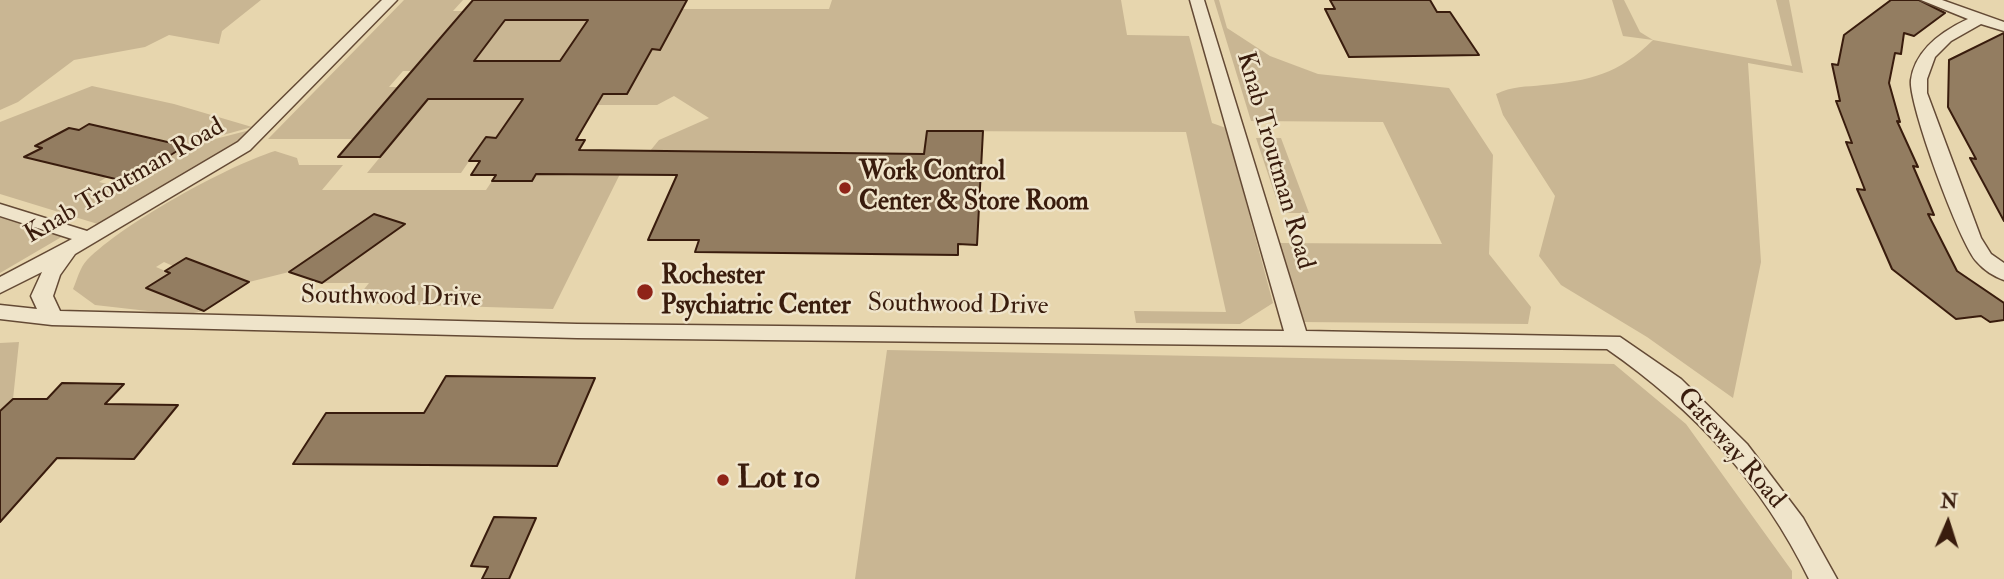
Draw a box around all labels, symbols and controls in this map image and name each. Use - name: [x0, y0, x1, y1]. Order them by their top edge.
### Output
- street label: Knab Troutman Road: [1228, 49, 1320, 273]
- street label: Knab Troutman Road: [20, 112, 230, 252]
- place label: Work Control Center & Store Room: [859, 157, 1089, 218]
- marker: Work Control Center & Store Room: [837, 180, 853, 196]
- place label: Rochester Psychiatric Center: [661, 261, 851, 322]
- street label: Southwood Drive: [300, 281, 482, 315]
- marker: Rochester Psychiatric Center: [635, 282, 655, 302]
- street label: Southwood Drive: [867, 289, 1049, 323]
- street label: Gateway Road: [1669, 382, 1791, 516]
- place label: Lot 10: [737, 461, 820, 499]
- marker: Lot 10: [715, 472, 731, 488]
- north arrow: [1913, 488, 1983, 558]
- text: N: [1940, 490, 1958, 514]

